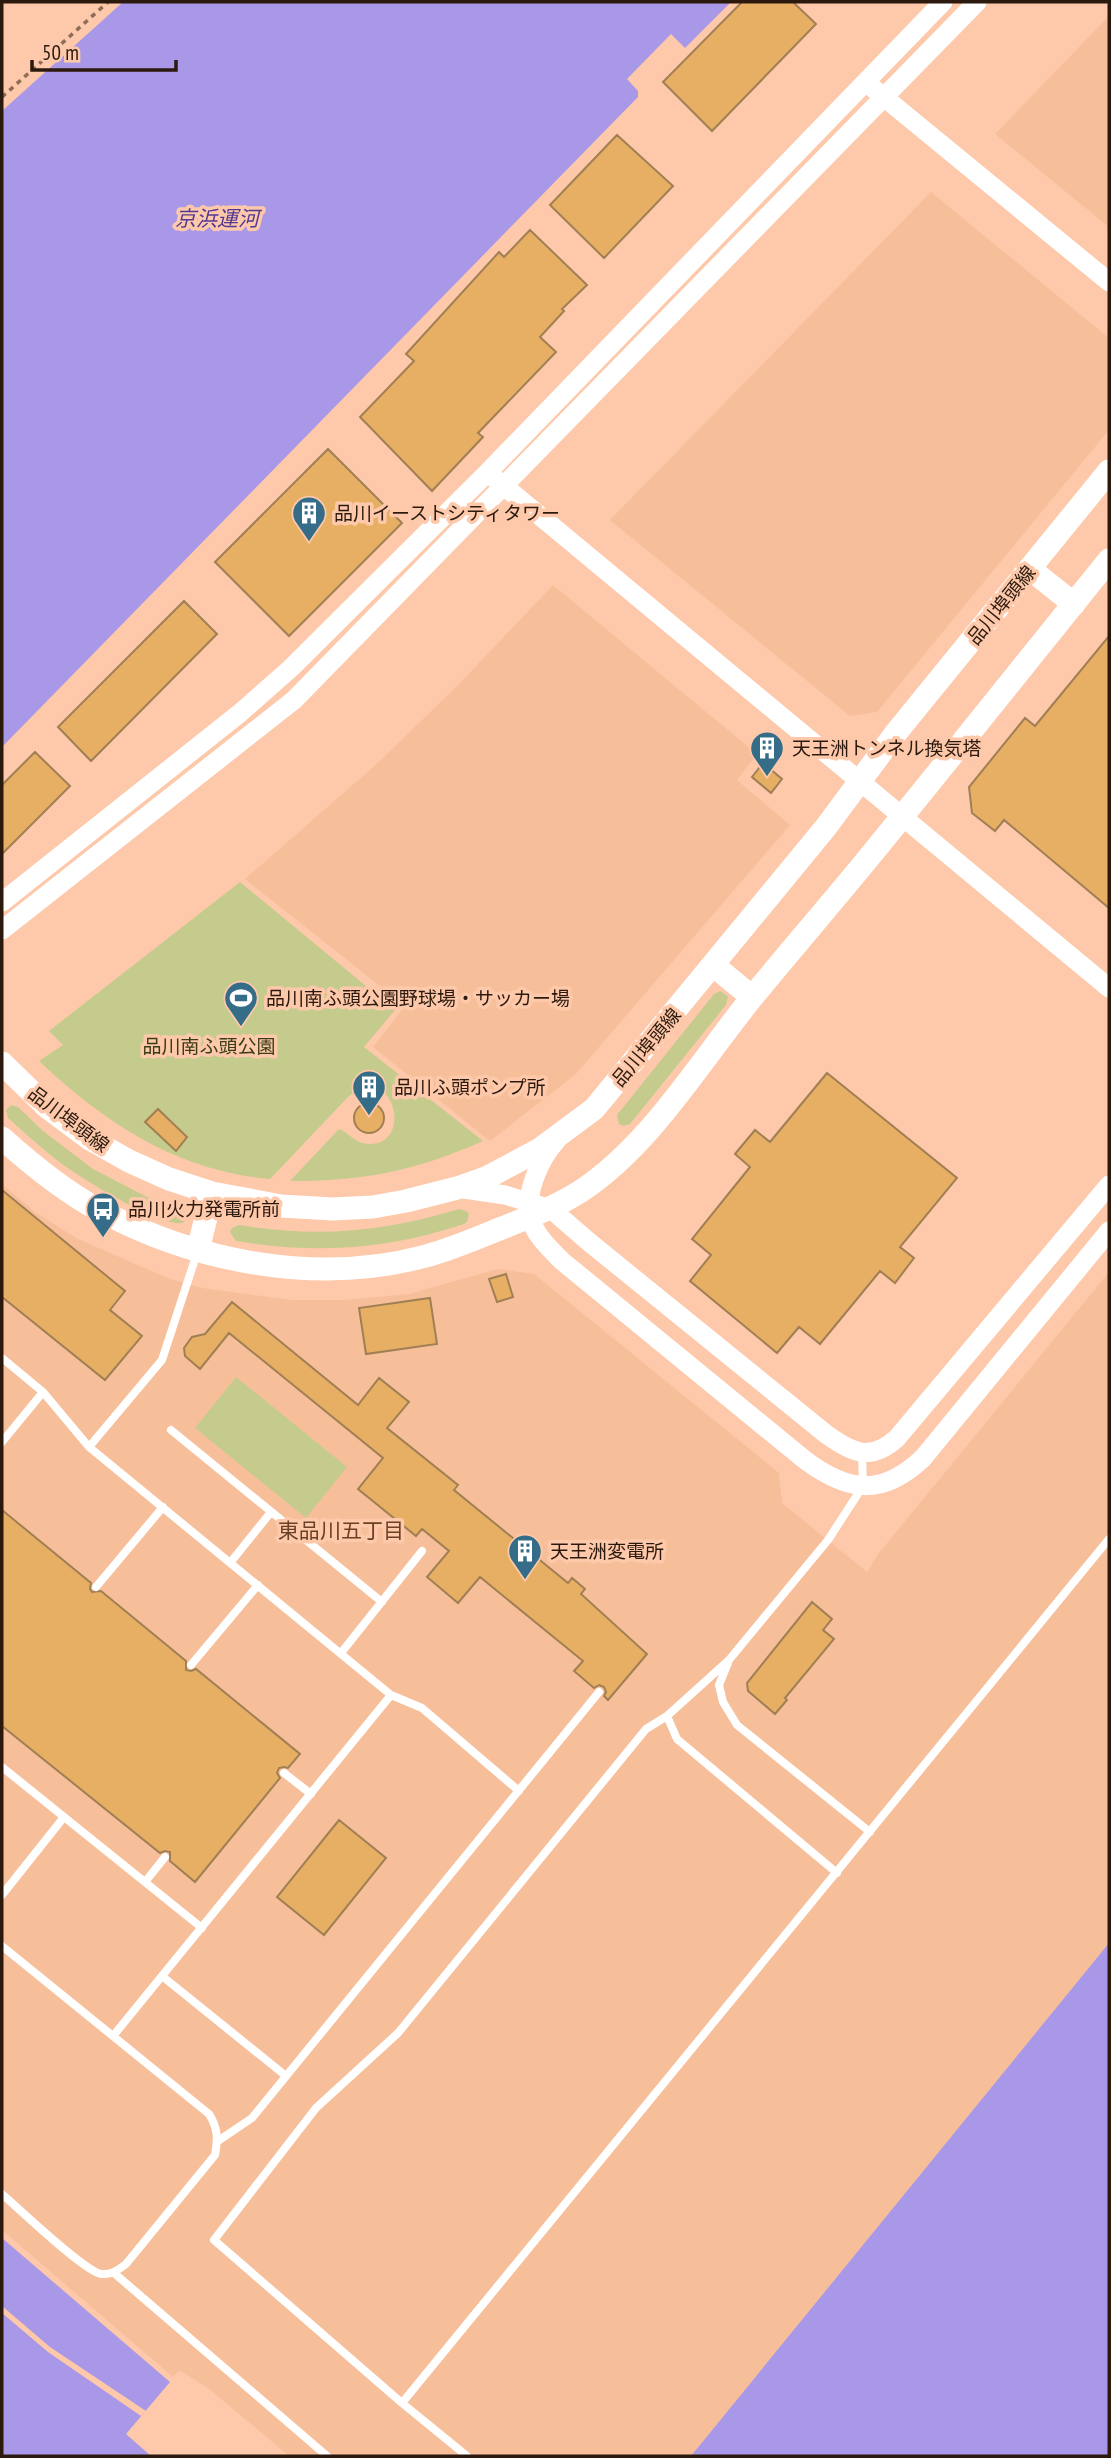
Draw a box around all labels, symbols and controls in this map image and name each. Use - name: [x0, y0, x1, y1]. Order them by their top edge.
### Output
- scale bar: [32, 28, 175, 72]
- text: 50 m: [42, 39, 79, 66]
- water label: 京浜運河: [175, 205, 263, 232]
- building icon: 品川イーストシティタワー: [290, 494, 328, 543]
- place label: 品川イーストシティタワー: [334, 501, 560, 525]
- street label: 品川埠頭線: [962, 561, 1040, 649]
- building icon: 天王洲トンネル換気塔: [748, 729, 786, 778]
- place label: 天王洲トンネル換気塔: [792, 736, 982, 760]
- sports icon: 品川南ふ頭公園野球場・サッカー場: [222, 979, 260, 1028]
- place label: 品川南ふ頭公園野球場・サッカー場: [266, 986, 570, 1010]
- street label: 品川埠頭線: [606, 1003, 686, 1091]
- park label: 品川南ふ頭公園: [142, 1034, 276, 1058]
- building icon: 品川ふ頭ポンプ所: [350, 1068, 388, 1117]
- place label: 品川ふ頭ポンプ所: [394, 1075, 545, 1099]
- street label: 品川埠頭線: [24, 1081, 114, 1157]
- bus stop icon: 品川火力発電所前: [84, 1190, 122, 1239]
- place label: 品川火力発電所前: [128, 1197, 280, 1221]
- district label: 東品川五丁目: [278, 1517, 404, 1544]
- building icon: 天王洲変電所: [506, 1532, 544, 1581]
- place label: 天王洲変電所: [550, 1539, 664, 1563]

